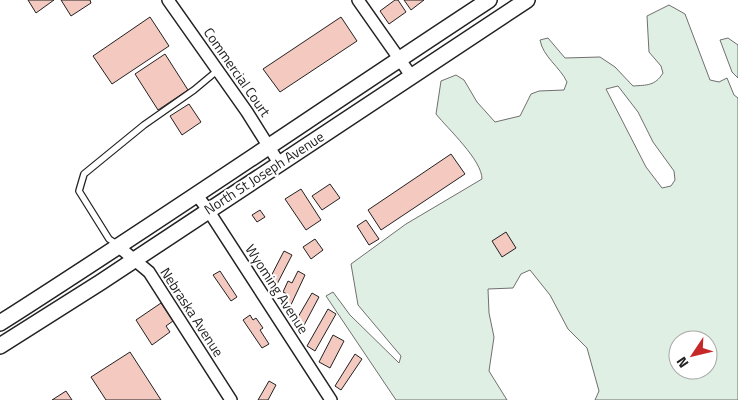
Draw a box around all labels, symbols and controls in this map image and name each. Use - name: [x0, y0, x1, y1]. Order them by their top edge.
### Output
- street label: Commercial Court: [199, 23, 276, 121]
- street label: North St Joseph Avenue: [200, 126, 328, 219]
- street label: Wyoming Avenue: [241, 240, 314, 338]
- street label: Nebraska Avenue: [156, 263, 229, 361]
- north arrow: [668, 330, 718, 380]
- text: N: [671, 353, 693, 373]

